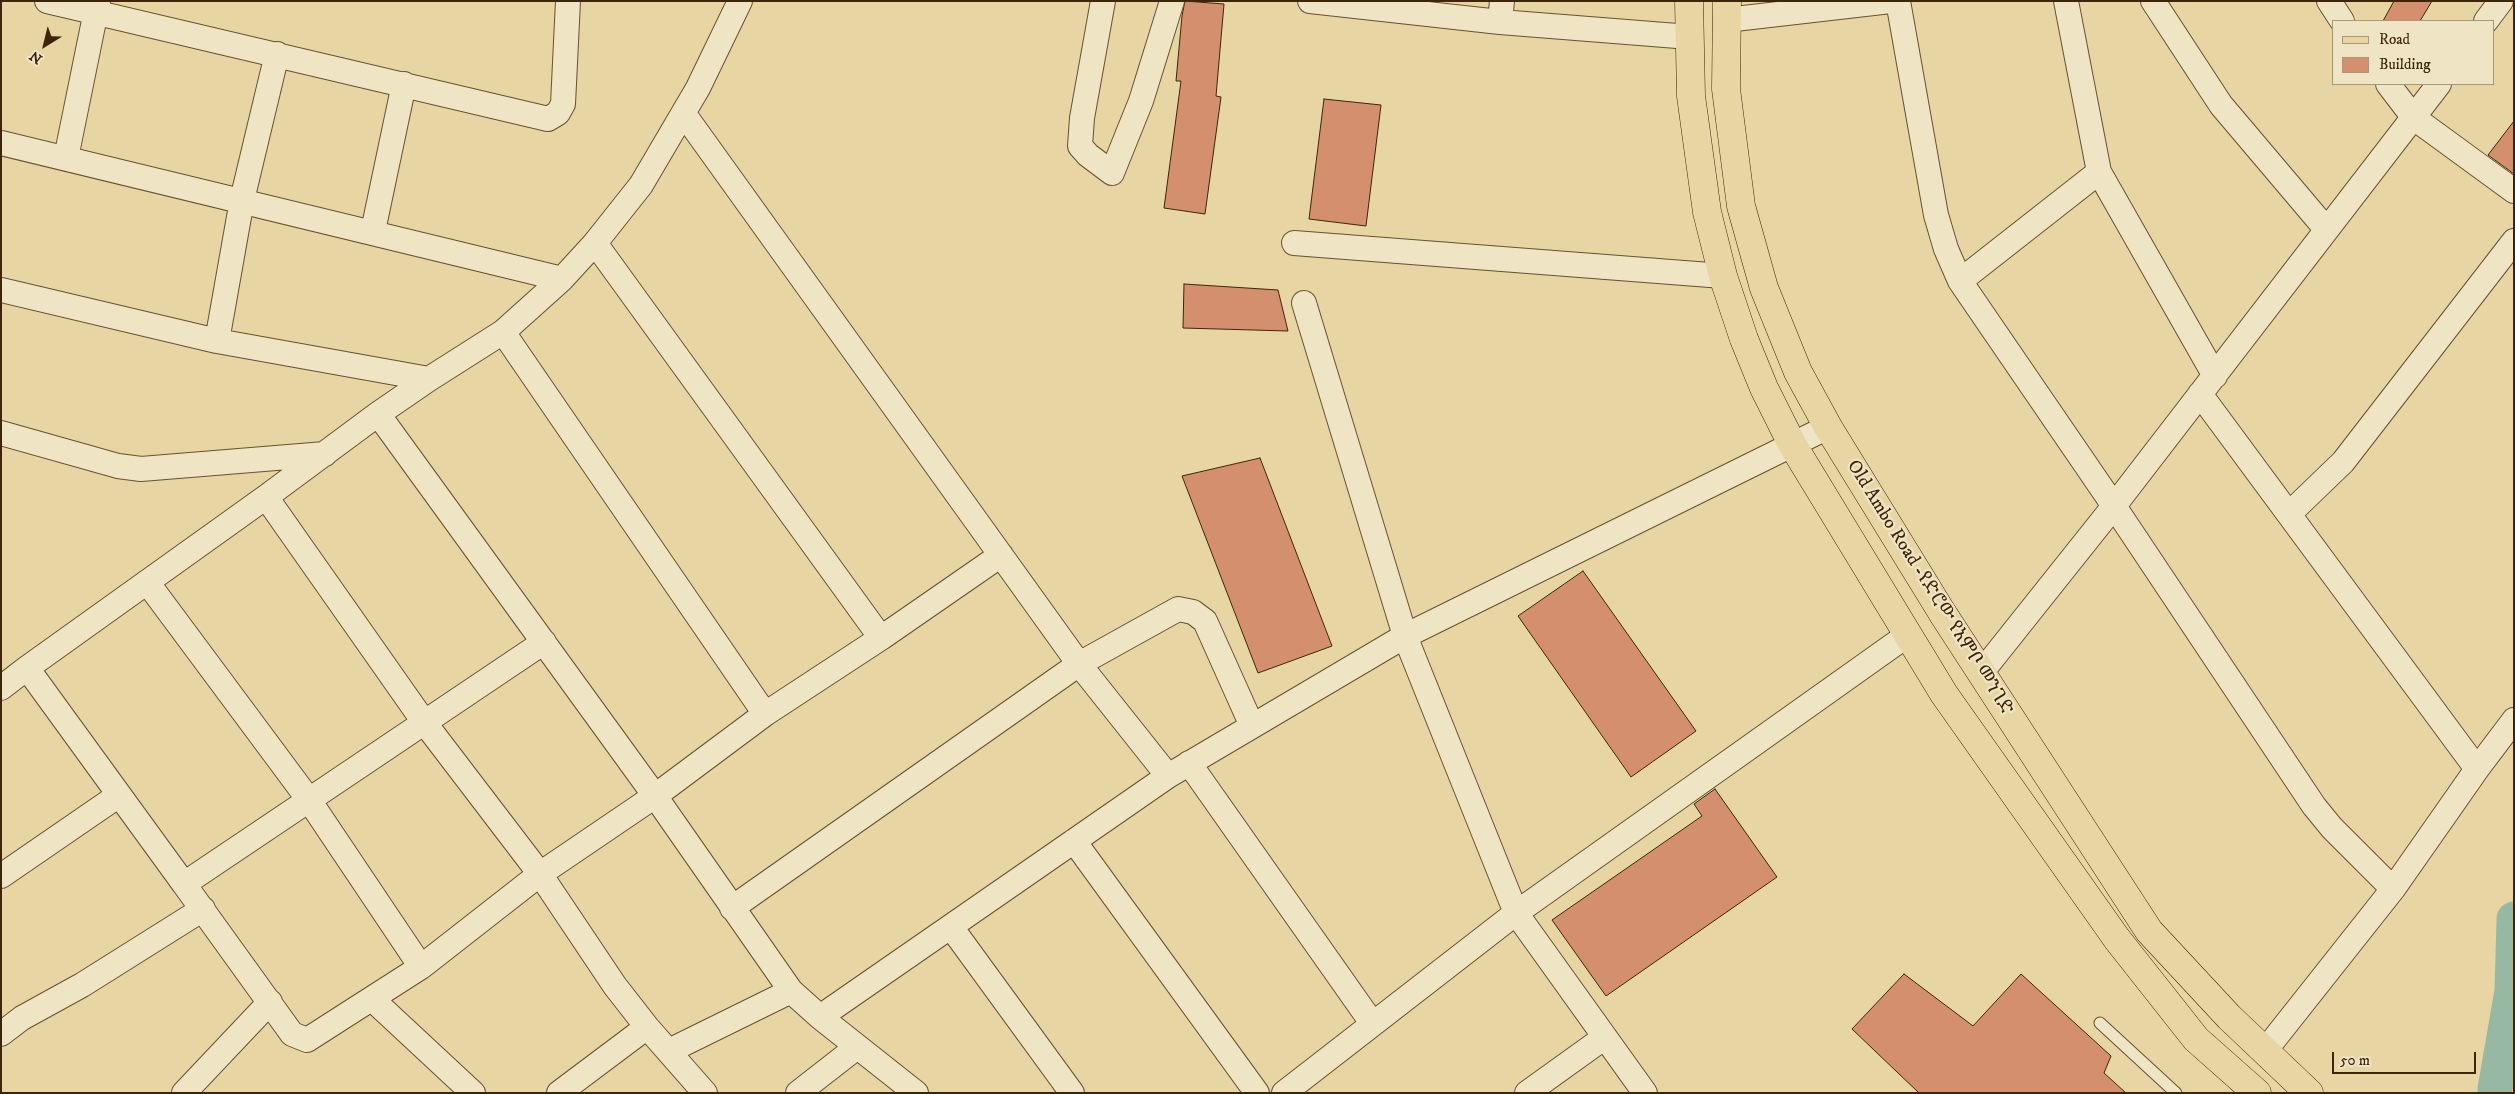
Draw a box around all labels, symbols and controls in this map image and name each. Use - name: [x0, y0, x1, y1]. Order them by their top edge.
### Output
- north arrow: [20, 20, 70, 70]
- legend: [2332, 20, 2495, 85]
- text: Road: [2379, 30, 2410, 49]
- text: N: [26, 46, 46, 68]
- text: Building: [2379, 55, 2431, 74]
- street label: Old Ambo Road -የድሮው የአምቦ መንገድ: [1841, 456, 2017, 720]
- scale bar: [2335, 1042, 2479, 1074]
- text: 50 m: [2340, 1051, 2370, 1070]

